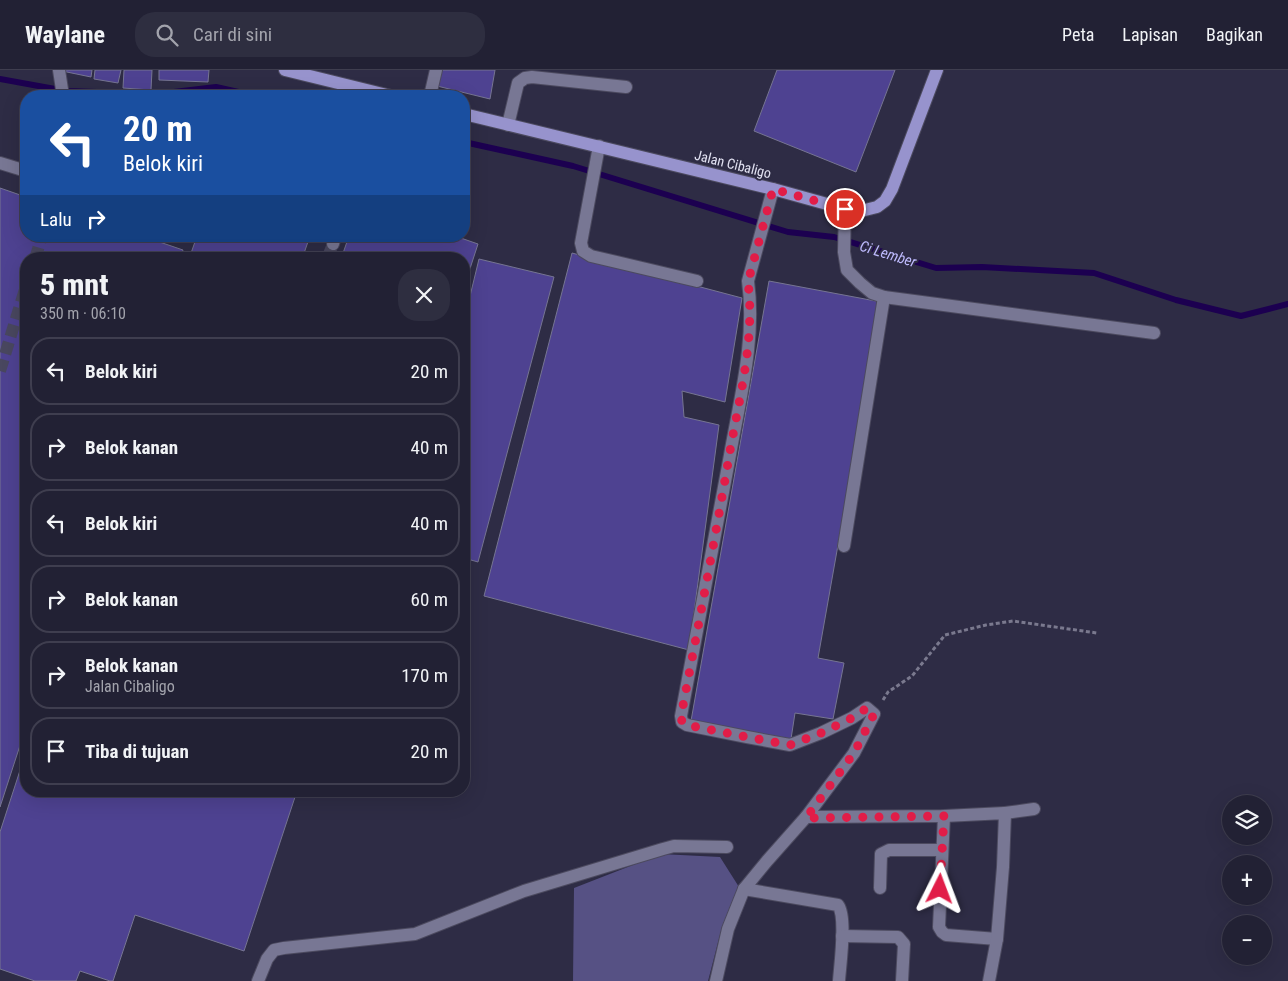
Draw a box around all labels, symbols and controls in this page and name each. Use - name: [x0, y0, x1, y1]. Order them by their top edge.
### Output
- search box: [135, 12, 485, 57]
- text: Waylane: [25, 21, 105, 49]
- icon: search: [153, 21, 181, 49]
- text: Cari di sini: [193, 23, 272, 46]
- text: Peta: [1062, 24, 1094, 45]
- text: Lapisan: [1122, 24, 1178, 45]
- text: Bagikan: [1206, 24, 1263, 45]
- text: 20 m: [123, 109, 192, 150]
- icon: left: [40, 110, 105, 175]
- street label: Jalan Cibaligo: [693, 147, 773, 181]
- text: Belok kiri: [123, 151, 203, 176]
- pin: [824, 188, 866, 230]
- icon: arrive: [831, 195, 859, 223]
- icon: right: [82, 205, 110, 233]
- text: Lalu: [40, 208, 72, 231]
- water label: Ci Lember: [858, 237, 919, 271]
- text: 5 mnt: [40, 267, 108, 302]
- button: close: [398, 269, 450, 321]
- text: 350 m · 06:10: [40, 304, 126, 323]
- icon: left: [42, 357, 70, 385]
- text: Belok kiri: [85, 360, 157, 383]
- text: 20 m: [411, 360, 448, 383]
- icon: right: [42, 433, 70, 461]
- text: Belok kanan: [85, 436, 178, 459]
- text: 40 m: [411, 436, 448, 459]
- icon: left: [42, 509, 70, 537]
- text: Belok kiri: [85, 512, 157, 535]
- text: 40 m: [411, 512, 448, 535]
- icon: right: [42, 585, 70, 613]
- text: Belok kanan: [85, 588, 178, 611]
- text: 60 m: [411, 588, 448, 611]
- text: Belok kanan: [85, 654, 178, 677]
- icon: right: [42, 661, 70, 689]
- text: 170 m: [401, 664, 448, 687]
- text: Jalan Cibaligo: [85, 677, 175, 696]
- icon: arrive: [42, 737, 70, 765]
- text: Tiba di tujuan: [85, 740, 189, 763]
- text: 20 m: [411, 740, 448, 763]
- map controls: [1222, 795, 1272, 965]
- button: layers: [1222, 795, 1272, 845]
- button: +: [1222, 855, 1272, 905]
- position arrow: [913, 862, 965, 914]
- button: −: [1222, 915, 1272, 965]

